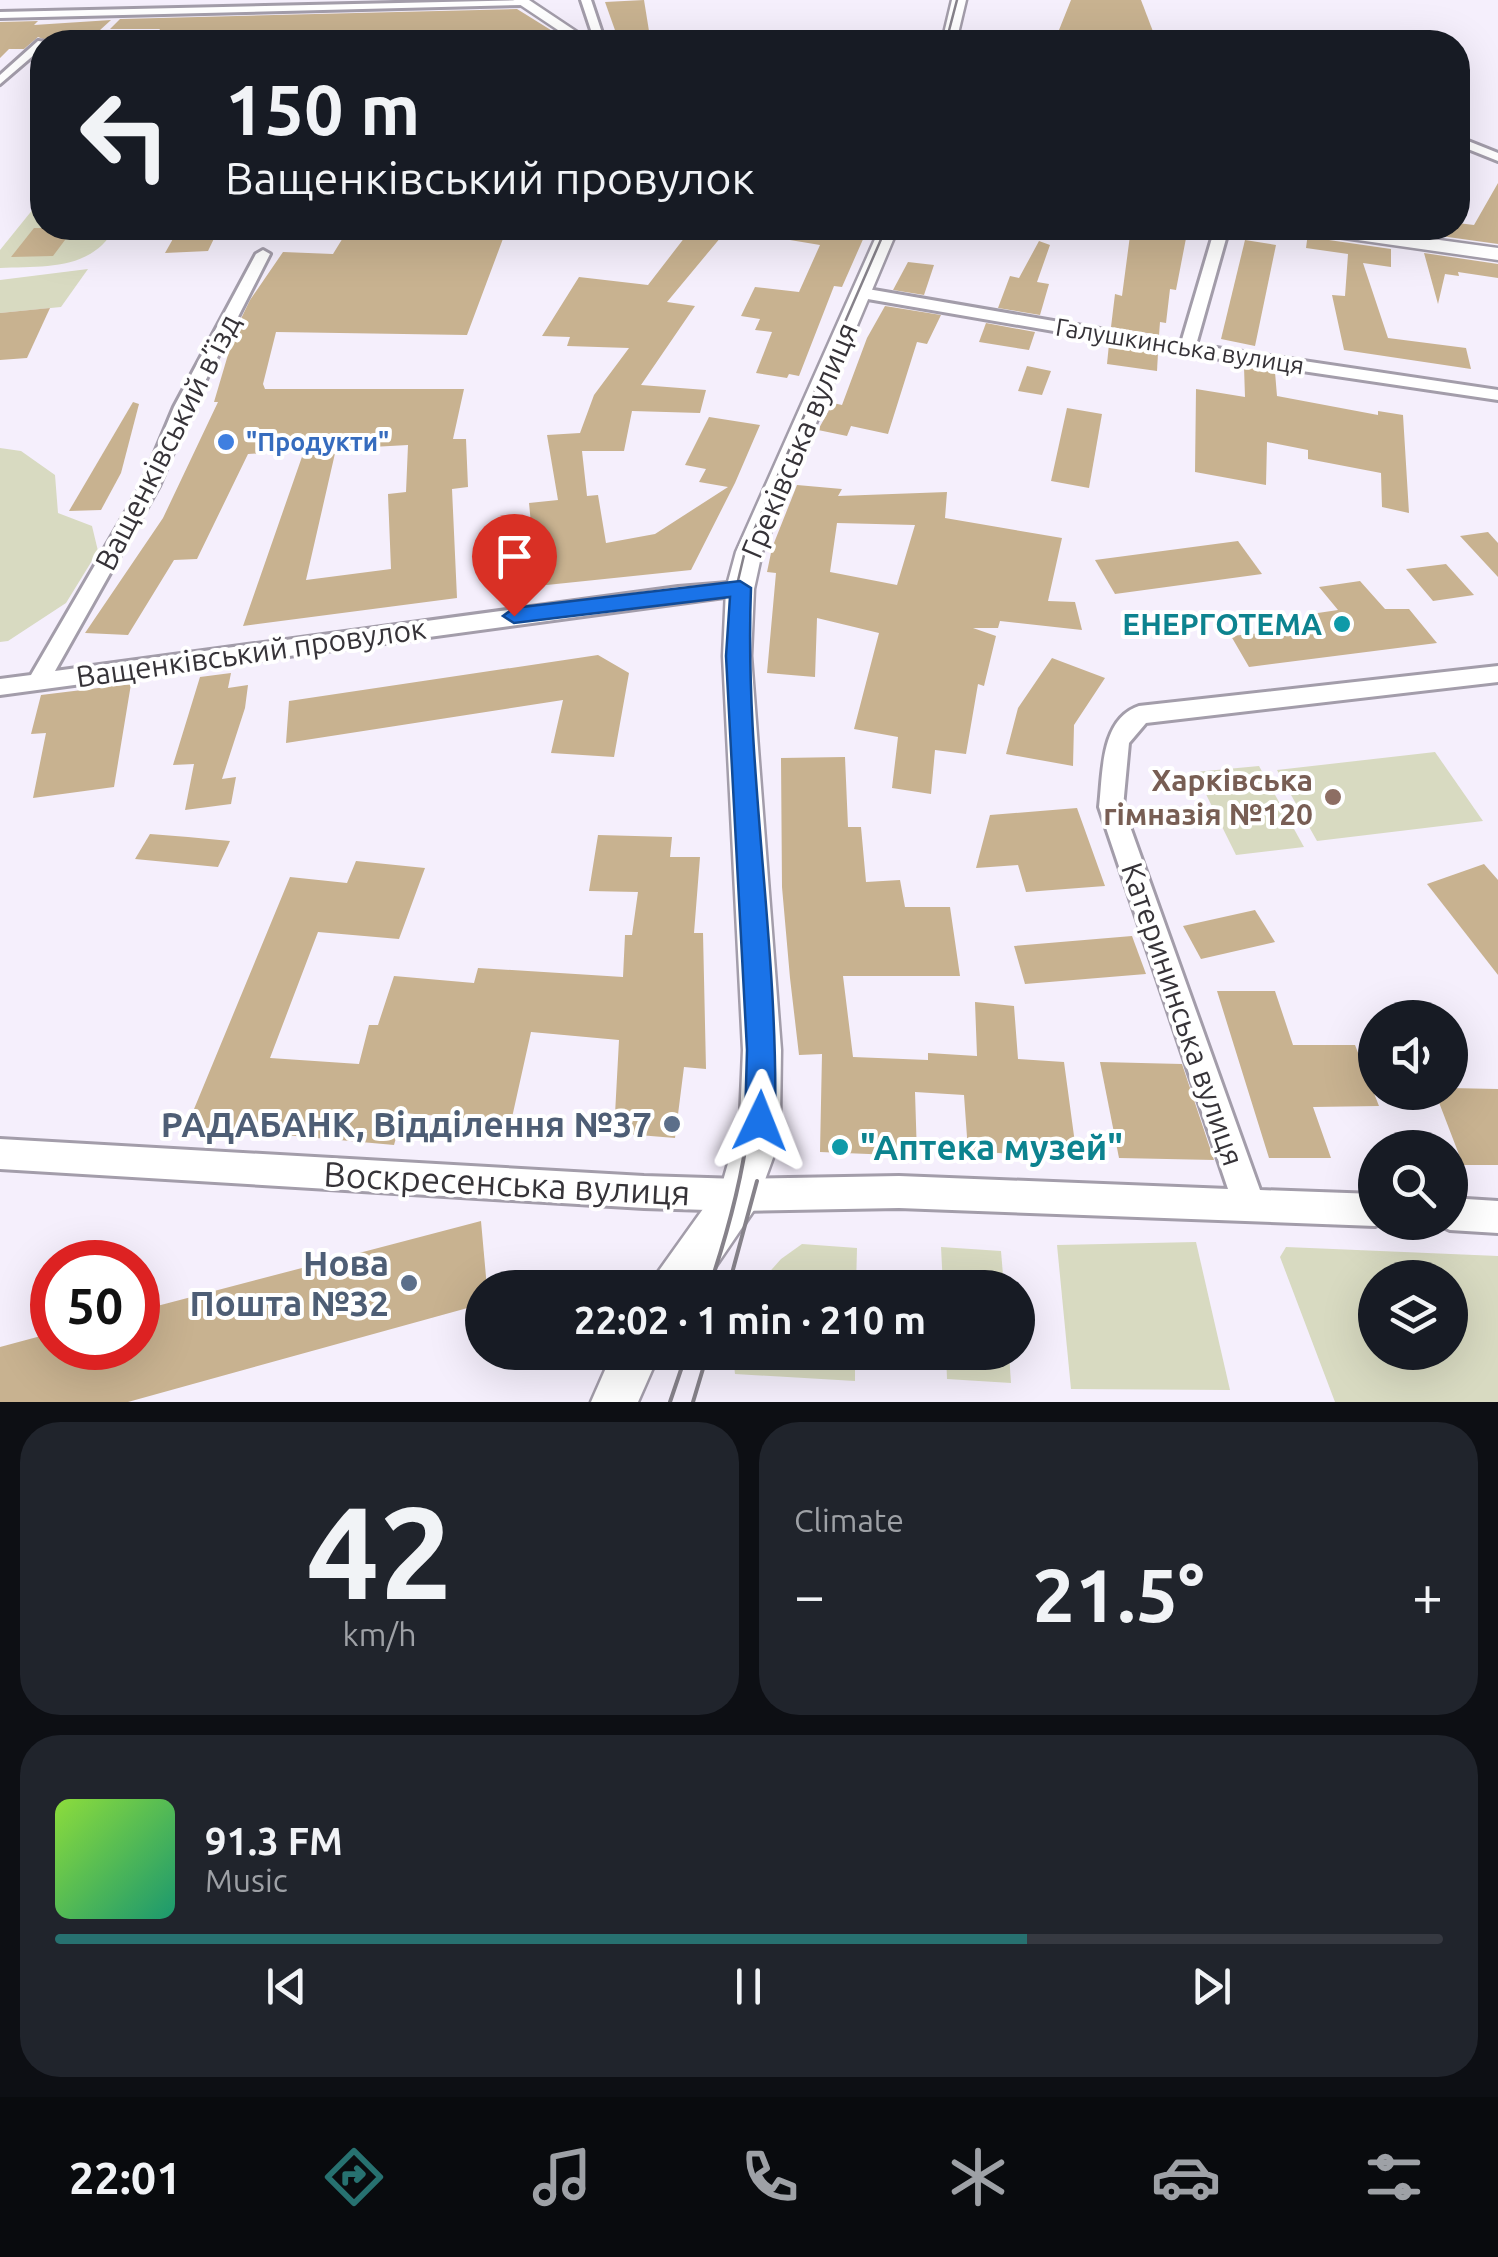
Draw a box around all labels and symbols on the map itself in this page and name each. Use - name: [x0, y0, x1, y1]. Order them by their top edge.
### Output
- street label: Ващенківський в’їзд: [88, 308, 246, 576]
- street label: Галушкинська вулиця: [1054, 313, 1306, 379]
- street label: Греківська вулиця: [734, 317, 864, 563]
- place label: "Продукти": [246, 428, 389, 456]
- marker: "Продукти": [215, 431, 237, 453]
- pin: [472, 514, 557, 617]
- place label: ЕНЕРГОТЕМА: [1122, 607, 1322, 641]
- street label: Ващенківський провулок: [74, 611, 428, 693]
- marker: ЕНЕРГОТЕМА: [1331, 613, 1353, 635]
- place label: Харківська гімназія №120: [1103, 763, 1313, 831]
- marker: Харківська гімназія №120: [1322, 786, 1344, 808]
- street label: Катерининська вулиця: [1115, 858, 1251, 1170]
- position arrow: [708, 1069, 812, 1173]
- place label: РАДАБАНК, Відділення №37: [161, 1104, 652, 1144]
- marker: РАДАБАНК, Відділення №37: [661, 1113, 683, 1135]
- place label: "Аптека музей": [860, 1127, 1123, 1167]
- marker: "Аптека музей": [829, 1136, 851, 1158]
- street label: Воскресенська вулиця: [323, 1153, 691, 1213]
- speed limit sign: 50: [30, 1240, 160, 1370]
- place label: Нова Пошта №32: [190, 1243, 389, 1323]
- marker: Нова Пошта №32: [398, 1272, 420, 1294]

